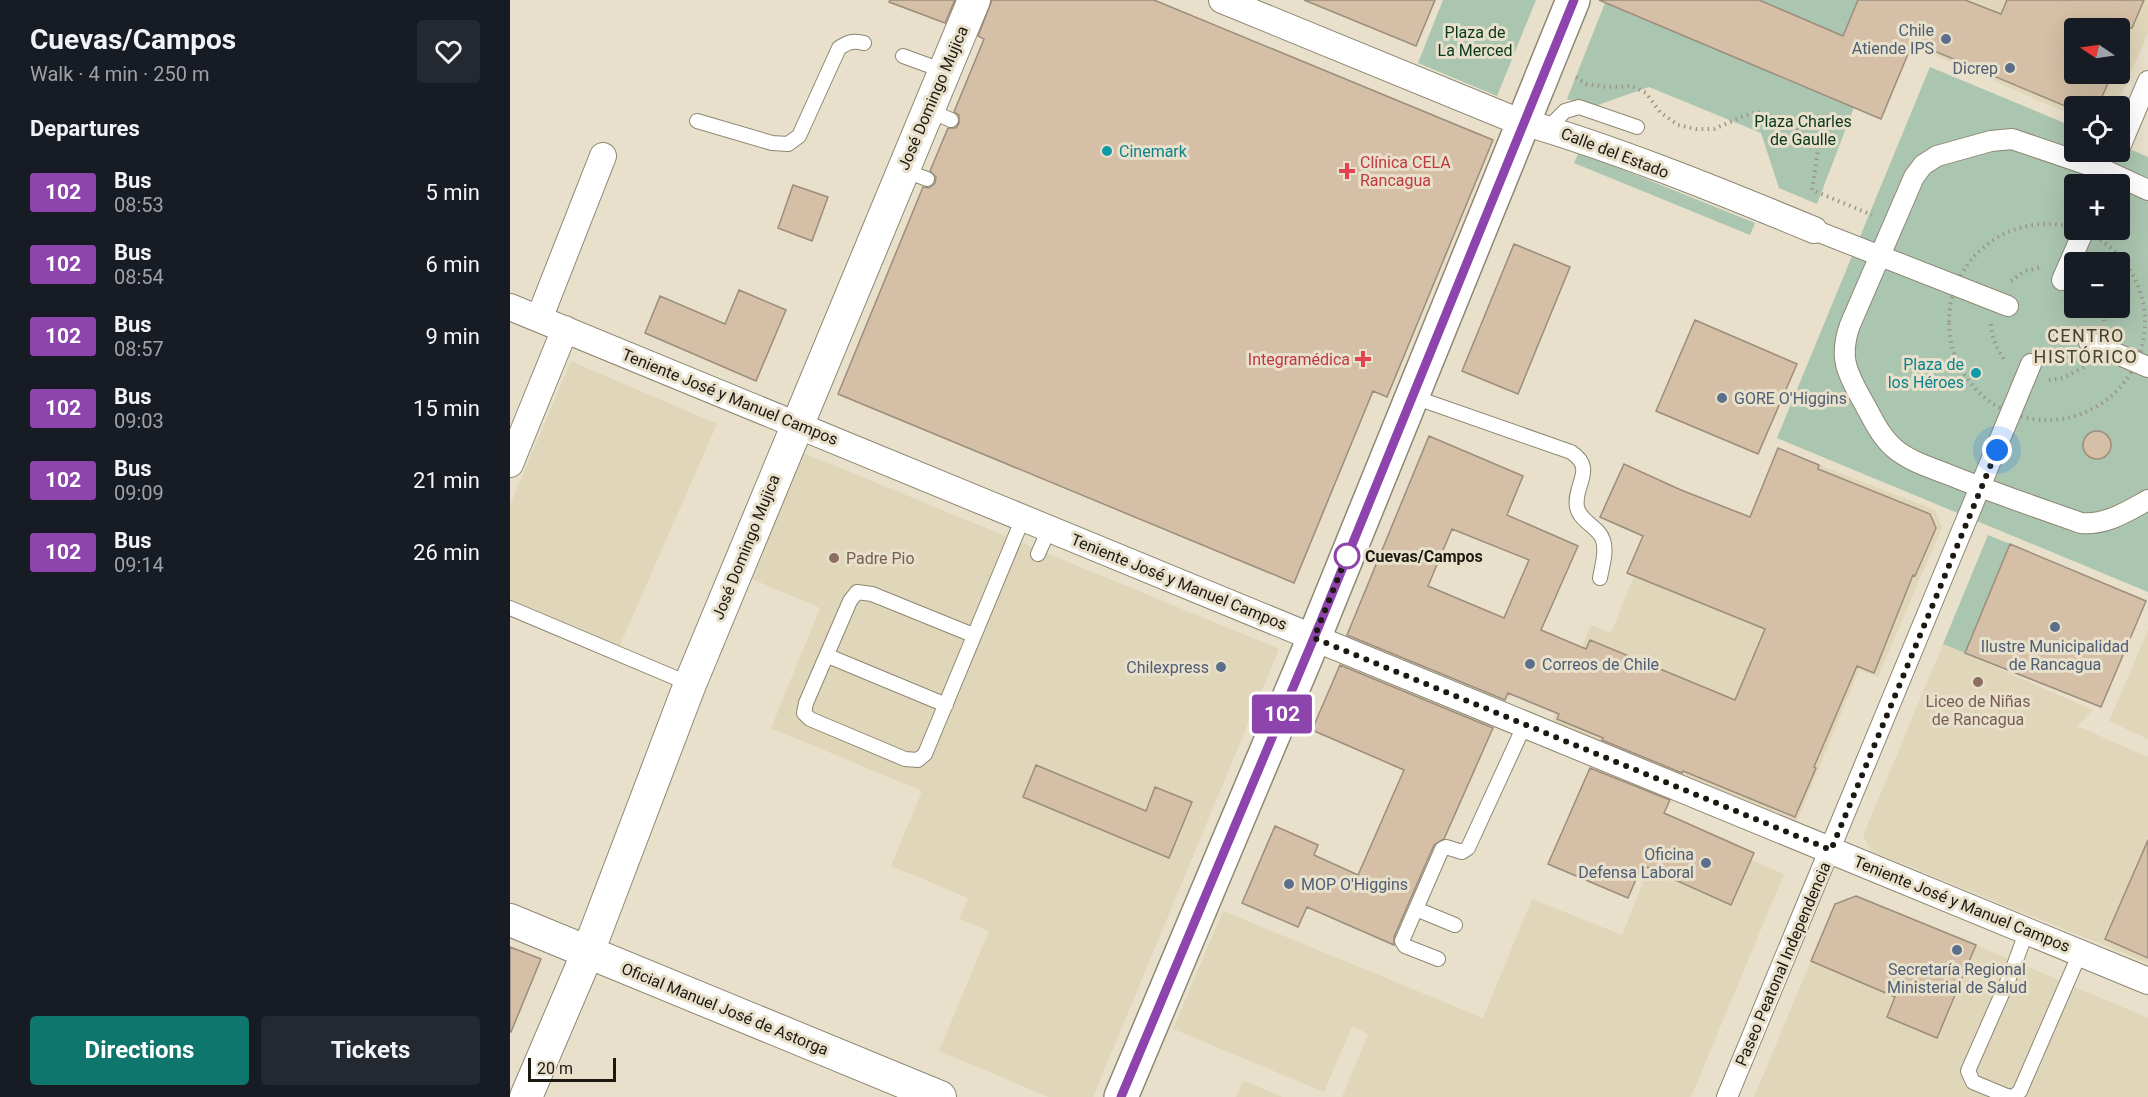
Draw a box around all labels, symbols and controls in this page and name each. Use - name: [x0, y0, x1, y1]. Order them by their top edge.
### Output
- north arrow: [2064, 18, 2130, 84]
- map controls: [2064, 18, 2130, 318]
- button: heart: [417, 20, 480, 83]
- place label: Chile Atiende IPS: [1852, 21, 1934, 58]
- text: Cuevas/Campos: [30, 23, 236, 56]
- street label: José Domingo Mujica: [894, 23, 972, 173]
- park label: Plaza de La Merced: [1438, 23, 1512, 60]
- marker: Chile Atiende IPS: [1939, 32, 1953, 46]
- place label: Dicrep: [1952, 59, 1998, 78]
- marker: Dicrep: [2003, 61, 2017, 75]
- text: Walk · 4 min · 250 m: [30, 62, 209, 86]
- button: locate: [2064, 96, 2130, 162]
- park label: Plaza Charles de Gaulle: [1754, 112, 1852, 149]
- text: Departures: [30, 116, 140, 141]
- street label: Calle del Estado: [1558, 124, 1672, 182]
- place label: Cinemark: [1119, 142, 1188, 161]
- marker: Cinemark: [1100, 144, 1114, 158]
- place label: Clínica CELA Rancagua: [1360, 153, 1451, 190]
- marker: Clínica CELA Rancagua: [1338, 162, 1356, 180]
- text: Bus: [114, 168, 152, 193]
- button: +: [2064, 174, 2130, 240]
- text: 102: [45, 180, 81, 204]
- text: 5 min: [425, 180, 480, 205]
- text: 08:53: [114, 193, 164, 217]
- text: Bus: [114, 240, 152, 265]
- text: 102: [45, 252, 81, 276]
- text: 6 min: [425, 252, 480, 277]
- button: −: [2064, 252, 2130, 318]
- text: 08:54: [114, 265, 164, 289]
- text: Bus: [114, 312, 152, 337]
- text: 102: [45, 324, 81, 348]
- text: 9 min: [425, 324, 480, 349]
- district label: CENTRO HISTÓRICO: [2034, 325, 2138, 367]
- text: 08:57: [114, 337, 164, 361]
- street label: Teniente José y Manuel Campos: [619, 345, 841, 449]
- place label: Integramédica: [1248, 350, 1350, 369]
- marker: Integramédica: [1354, 350, 1372, 368]
- place label: Plaza de los Héroes: [1888, 355, 1964, 392]
- marker: Plaza de los Héroes: [1969, 366, 1983, 380]
- text: Bus: [114, 384, 152, 409]
- place label: GORE O'Higgins: [1734, 389, 1847, 408]
- marker: GORE O'Higgins: [1715, 391, 1729, 405]
- text: 102: [45, 396, 81, 420]
- text: 15 min: [413, 396, 480, 421]
- text: 09:03: [114, 409, 164, 433]
- your location: [1982, 435, 2012, 465]
- text: Bus: [114, 456, 152, 481]
- text: 102: [45, 468, 81, 492]
- text: 21 min: [413, 468, 480, 493]
- street label: José Domingo Mujica: [708, 472, 784, 622]
- text: 09:09: [114, 481, 164, 505]
- text: Bus: [114, 528, 152, 553]
- street label: Teniente José y Manuel Campos: [1068, 530, 1290, 634]
- text: 102: [45, 540, 81, 564]
- text: 26 min: [413, 540, 480, 565]
- marker: Cuevas/Campos: [1334, 543, 1360, 569]
- place label: Cuevas/Campos: [1365, 547, 1483, 566]
- place label: Padre Pio: [846, 549, 915, 568]
- marker: Padre Pio: [827, 551, 841, 565]
- text: 09:14: [114, 553, 164, 577]
- marker: Ilustre Municipalidad de Rancagua: [2048, 620, 2062, 634]
- place label: Ilustre Municipalidad de Rancagua: [1981, 637, 2129, 674]
- place label: Correos de Chile: [1542, 655, 1659, 674]
- marker: Correos de Chile: [1523, 657, 1537, 671]
- place label: Chilexpress: [1126, 658, 1209, 677]
- marker: Chilexpress: [1214, 660, 1228, 674]
- marker: Liceo de Niñas de Rancagua: [1971, 675, 1985, 689]
- place label: Liceo de Niñas de Rancagua: [1925, 692, 2031, 729]
- line badge: 102: [1248, 694, 1316, 734]
- text: 102: [1264, 702, 1300, 726]
- place label: Oficina Defensa Laboral: [1578, 845, 1694, 882]
- street label: Teniente José y Manuel Campos: [1851, 852, 2073, 956]
- marker: Oficina Defensa Laboral: [1699, 856, 1713, 870]
- street label: Paseo Peatonal Independencia: [1731, 859, 1835, 1069]
- place label: MOP O'Higgins: [1301, 875, 1408, 894]
- marker: MOP O'Higgins: [1282, 877, 1296, 891]
- marker: Secretaría Regional Ministerial de Salud: [1950, 943, 1964, 957]
- street label: Oficial Manuel José de Astorga: [619, 959, 831, 1059]
- place label: Secretaría Regional Ministerial de Salud: [1887, 960, 2027, 997]
- button: Directions: [30, 1016, 249, 1085]
- button: Tickets: [261, 1016, 480, 1085]
- scale bar: [528, 1055, 616, 1082]
- text: 20 m: [537, 1059, 573, 1078]

